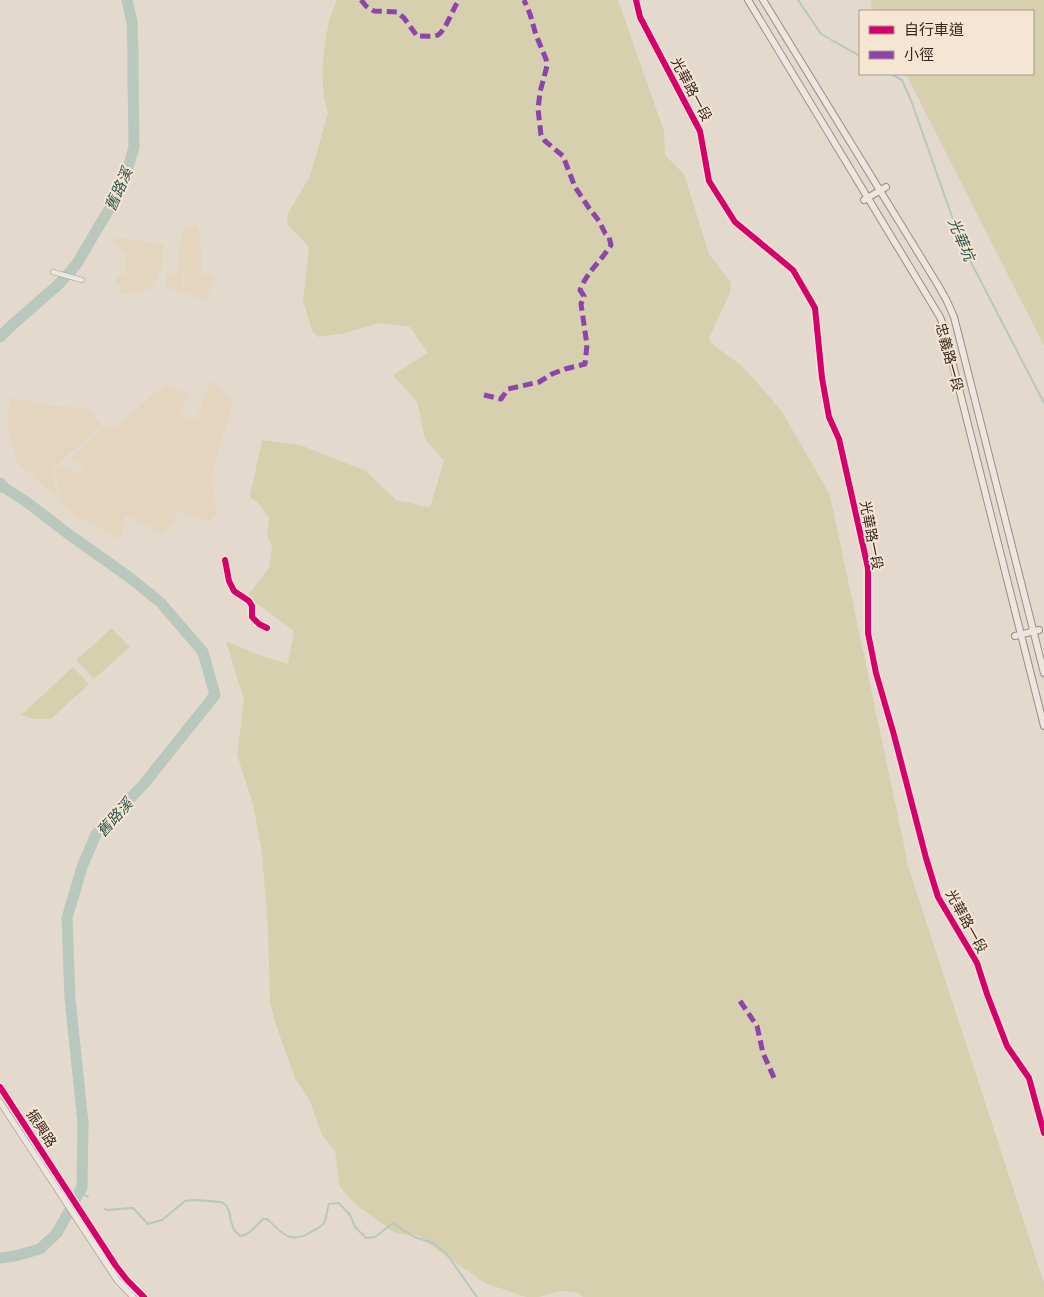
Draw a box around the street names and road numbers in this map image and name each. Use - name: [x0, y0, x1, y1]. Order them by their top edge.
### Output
- street label: 光華路一段: [667, 54, 717, 124]
- street label: 忠義路一段: [932, 321, 968, 393]
- street label: 光華路一段: [856, 499, 888, 571]
- street label: 光華路一段: [942, 886, 992, 956]
- street label: 振興路: [23, 1105, 61, 1151]

